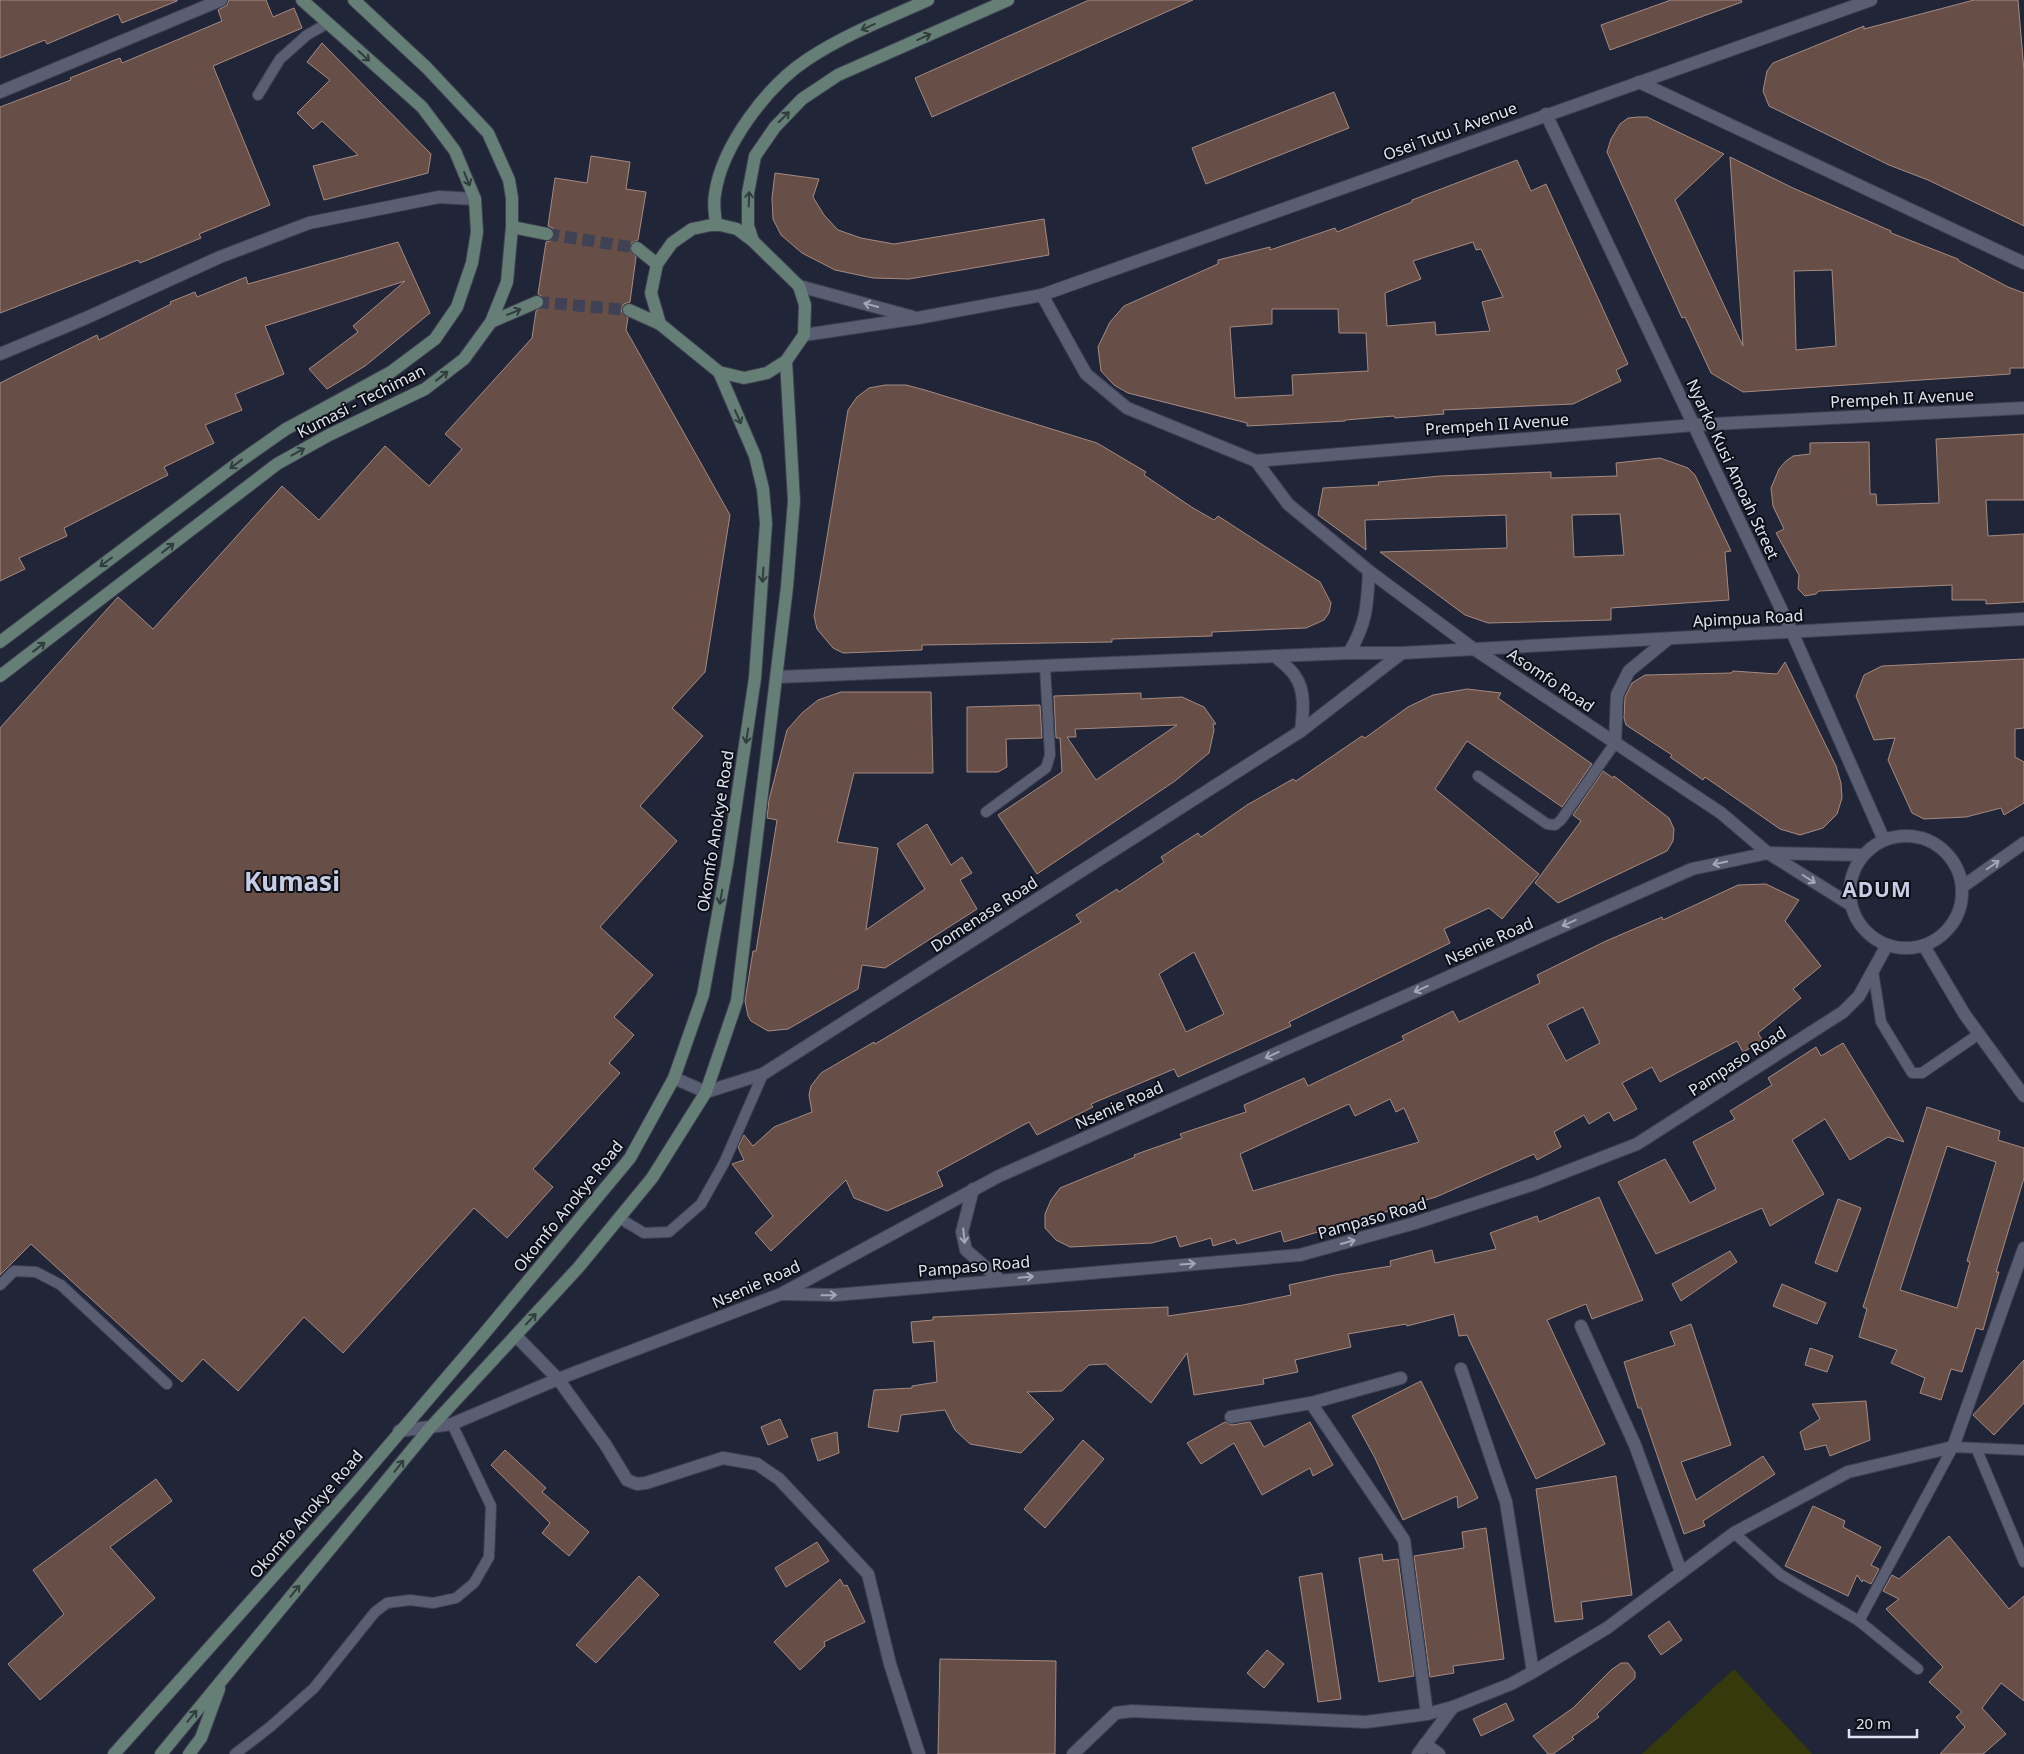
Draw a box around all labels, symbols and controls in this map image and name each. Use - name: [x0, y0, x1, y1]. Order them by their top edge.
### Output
- one-way arrow: [861, 22, 876, 32]
- one-way arrow: [916, 31, 931, 41]
- one-way arrow: [358, 50, 371, 62]
- street label: Osei Tutu I Avenue: [1380, 97, 1520, 165]
- one-way arrow: [778, 112, 790, 124]
- one-way arrow: [462, 171, 472, 186]
- one-way arrow: [744, 191, 753, 207]
- one-way arrow: [864, 300, 880, 310]
- one-way arrow: [506, 307, 521, 317]
- street label: Kumasi - Techiman: [293, 359, 429, 443]
- one-way arrow: [435, 371, 448, 382]
- street label: Nyarko Kusi Amoah Street: [1681, 375, 1785, 563]
- street label: Prempeh II Avenue: [1829, 383, 1975, 413]
- street label: Prempeh II Avenue: [1424, 408, 1570, 440]
- one-way arrow: [734, 409, 744, 424]
- one-way arrow: [291, 447, 306, 457]
- one-way arrow: [230, 459, 243, 470]
- one-way arrow: [161, 542, 174, 553]
- one-way arrow: [99, 557, 113, 567]
- one-way arrow: [758, 567, 767, 583]
- street label: Apimpua Road: [1692, 604, 1804, 632]
- one-way arrow: [32, 641, 45, 652]
- street label: Asomfo Road: [1503, 643, 1599, 717]
- one-way arrow: [741, 728, 751, 744]
- street label: Okomfo Anokye Road: [691, 749, 739, 913]
- one-way arrow: [1712, 859, 1728, 868]
- one-way arrow: [1986, 860, 2000, 870]
- district label: Kumasi: [244, 863, 340, 899]
- street label: Domenase Road: [926, 871, 1042, 957]
- one-way arrow: [1802, 874, 1816, 884]
- district label: ADUM: [1842, 875, 1912, 903]
- one-way arrow: [716, 888, 726, 904]
- street label: Nsenie Road: [1441, 912, 1537, 970]
- one-way arrow: [1562, 919, 1577, 929]
- one-way arrow: [1414, 985, 1429, 995]
- street label: Pampaso Road: [1684, 1021, 1790, 1101]
- one-way arrow: [1265, 1051, 1280, 1061]
- street label: Nsenie Road: [1071, 1076, 1167, 1134]
- street label: Okomfo Anokye Road: [508, 1136, 628, 1276]
- street label: Pampaso Road: [1315, 1192, 1429, 1244]
- one-way arrow: [959, 1228, 969, 1244]
- one-way arrow: [1340, 1237, 1356, 1246]
- street label: Pampaso Road: [917, 1250, 1031, 1282]
- street label: Nsenie Road: [708, 1255, 804, 1313]
- one-way arrow: [1180, 1259, 1196, 1269]
- one-way arrow: [1018, 1272, 1034, 1282]
- one-way arrow: [821, 1290, 837, 1299]
- one-way arrow: [525, 1313, 537, 1325]
- street label: Okomfo Anokye Road: [244, 1445, 368, 1583]
- one-way arrow: [393, 1459, 404, 1472]
- one-way arrow: [290, 1585, 301, 1598]
- scale bar: [1849, 1706, 1916, 1738]
- one-way arrow: [187, 1710, 198, 1723]
- text: 20 m: [1856, 1713, 1891, 1733]

